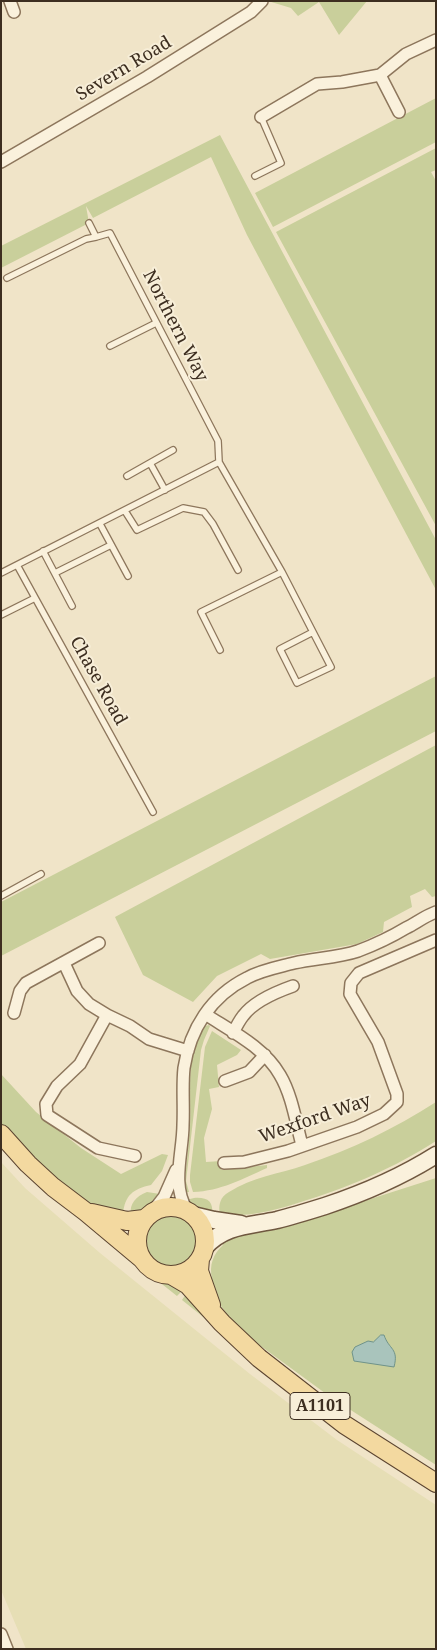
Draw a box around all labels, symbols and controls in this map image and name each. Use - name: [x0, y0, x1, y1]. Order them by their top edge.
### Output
- street label: Severn Road: [72, 32, 176, 106]
- street label: Northern Way: [138, 267, 212, 385]
- street label: Chase Road: [65, 633, 131, 729]
- street label: Wexford Way: [256, 1090, 374, 1148]
- road number: A1101: [290, 1392, 350, 1420]

